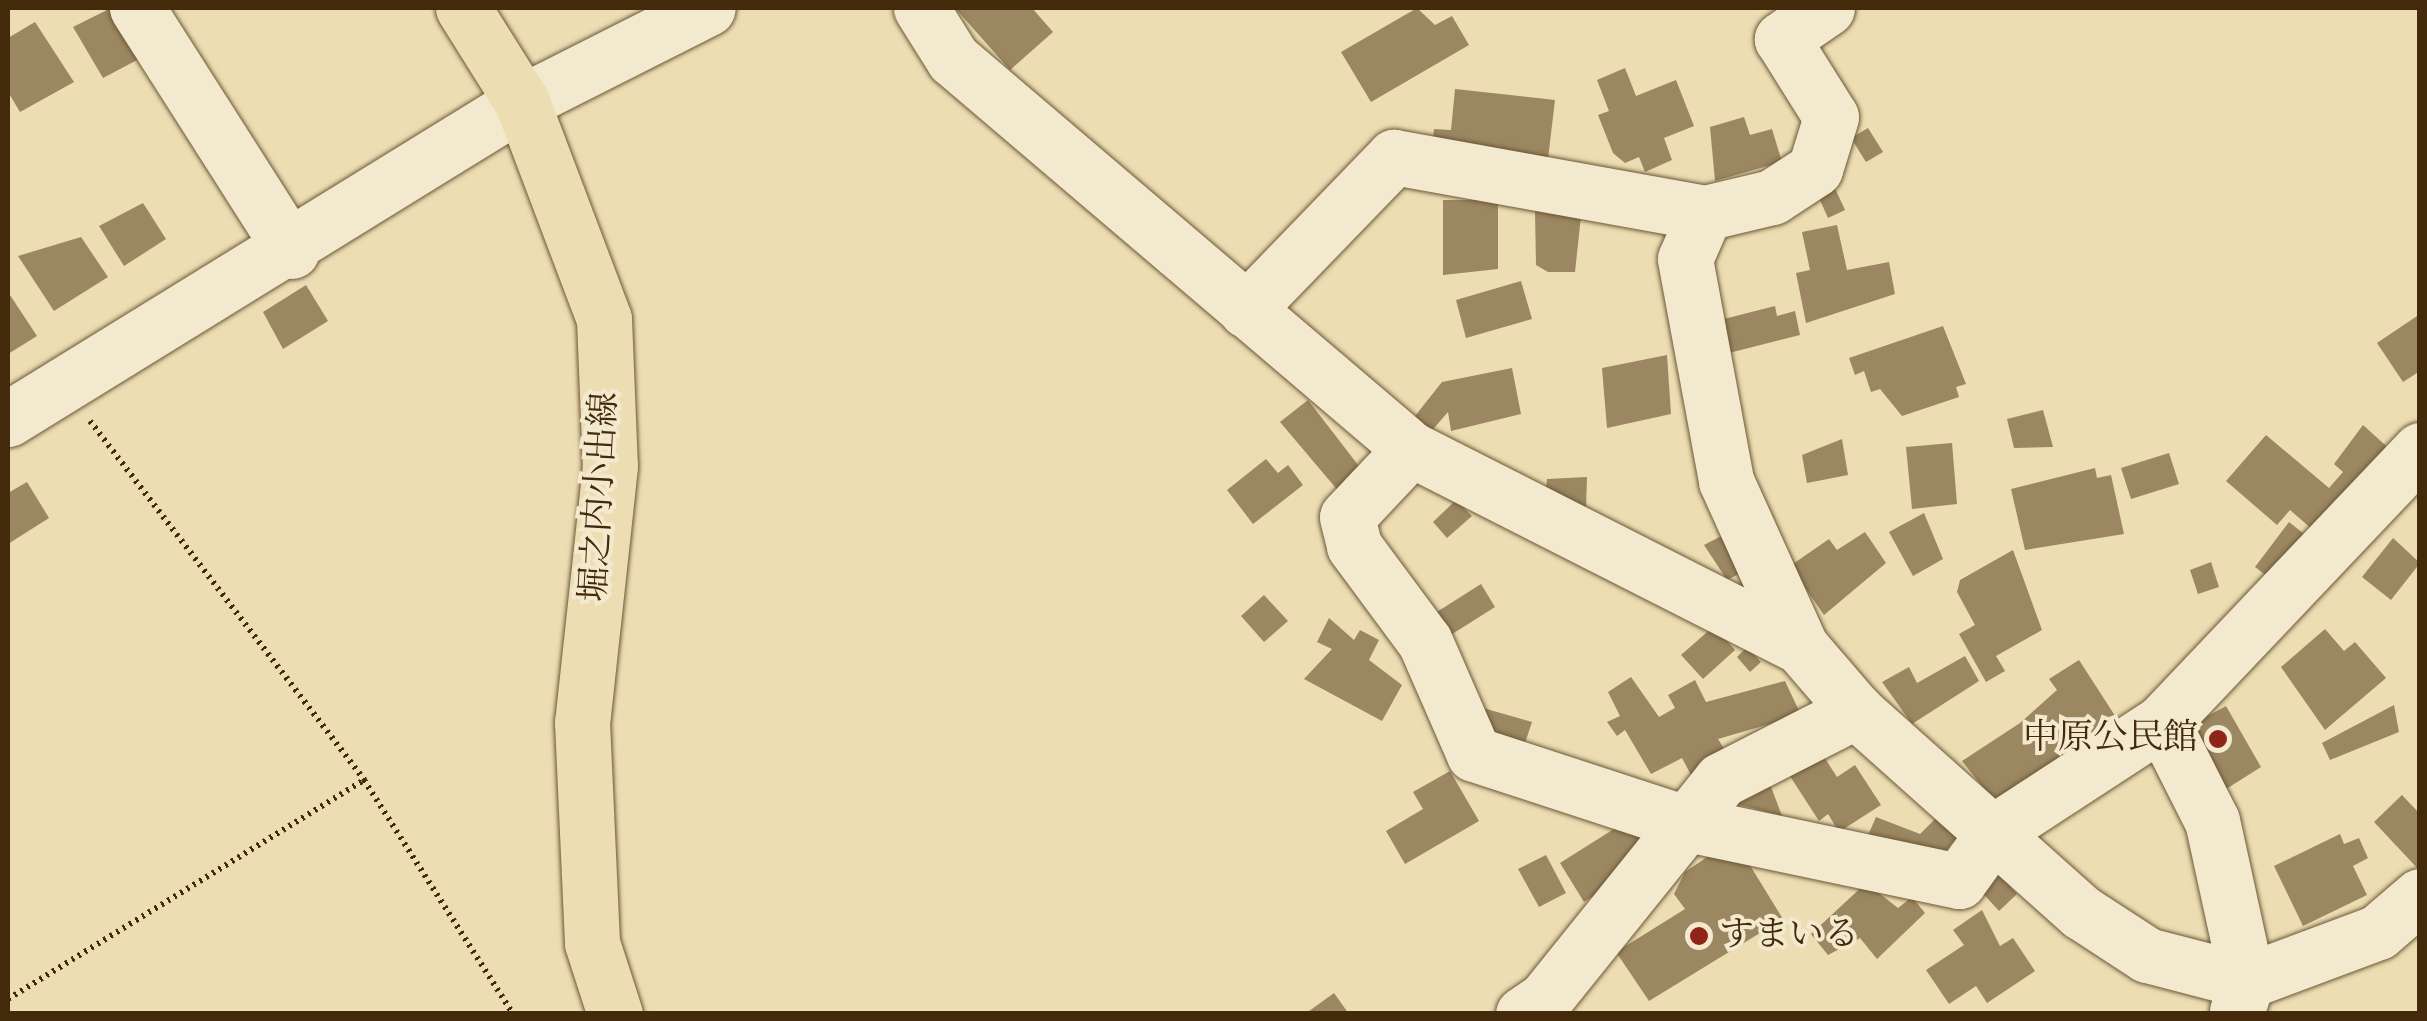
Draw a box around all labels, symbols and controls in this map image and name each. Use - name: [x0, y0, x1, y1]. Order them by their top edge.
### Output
- street label: 堀之内小出線: [575, 391, 627, 603]
- place label: 中原公民館: [2023, 718, 2198, 760]
- marker: 中原公民館: [2207, 728, 2229, 750]
- place label: すまいる: [1719, 915, 1859, 957]
- marker: すまいる: [1688, 925, 1710, 947]

